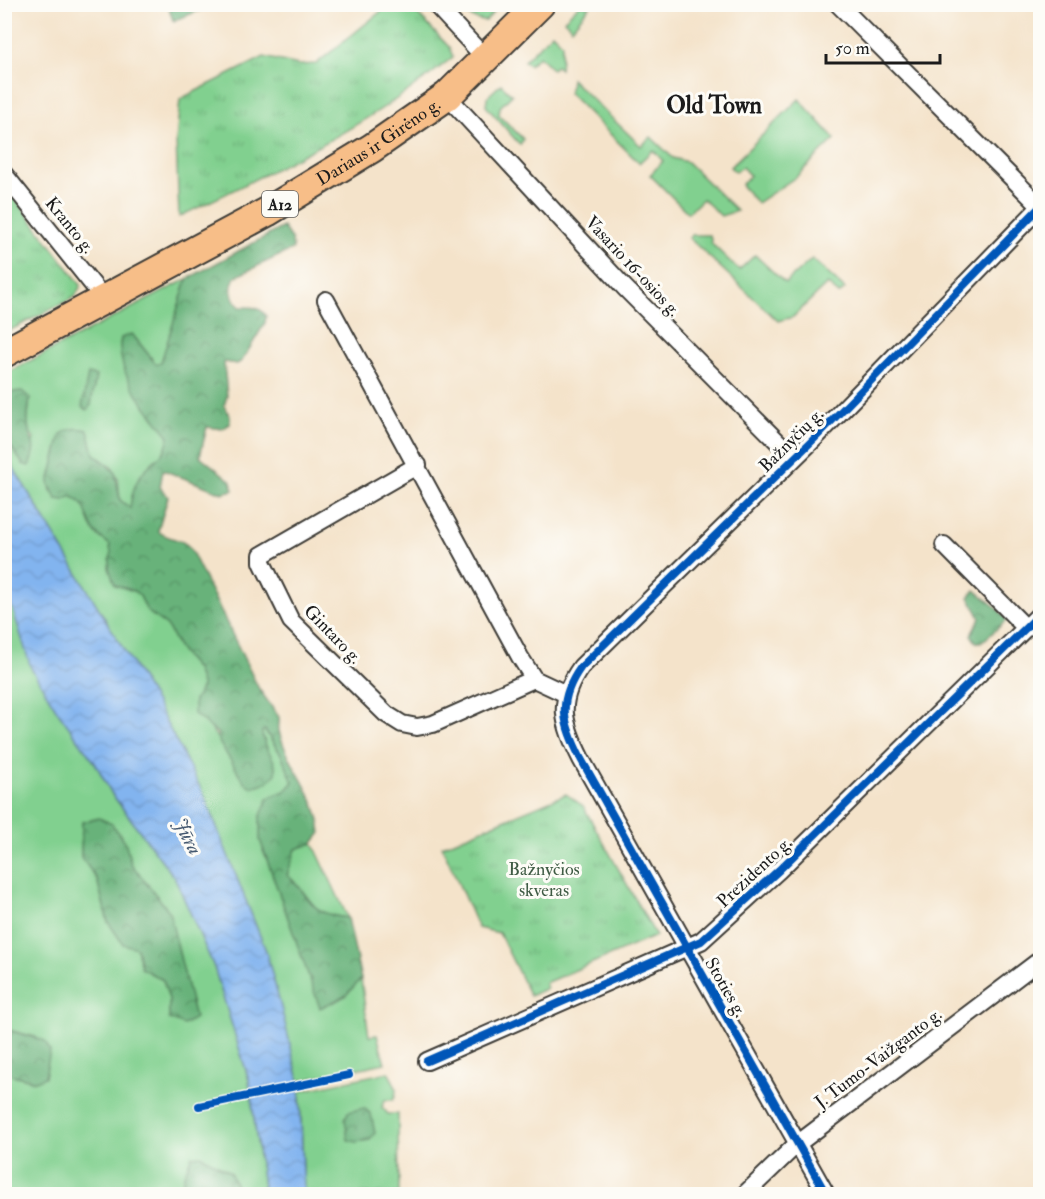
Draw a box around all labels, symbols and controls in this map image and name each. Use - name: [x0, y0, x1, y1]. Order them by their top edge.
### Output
- scale bar: [826, 27, 940, 65]
- text: 50 m: [835, 37, 870, 60]
- district label: Old Town: [666, 90, 762, 121]
- street label: Dariaus ir Girėno g.: [312, 93, 445, 191]
- road number: A12: [262, 191, 298, 217]
- street label: Kranto g.: [40, 192, 99, 258]
- street label: Vasario 16-osios g.: [580, 211, 685, 322]
- street label: Bažnyčių g.: [754, 403, 829, 478]
- street label: Gintaro g.: [299, 600, 367, 669]
- water label: Jūra: [167, 814, 208, 859]
- street label: Prezidento g.: [712, 832, 797, 913]
- park label: Bažnyčios skveras: [508, 858, 580, 902]
- street label: Stoties g.: [699, 953, 752, 1021]
- street label: J. Tumo-Vaižganto g.: [809, 1003, 946, 1114]

